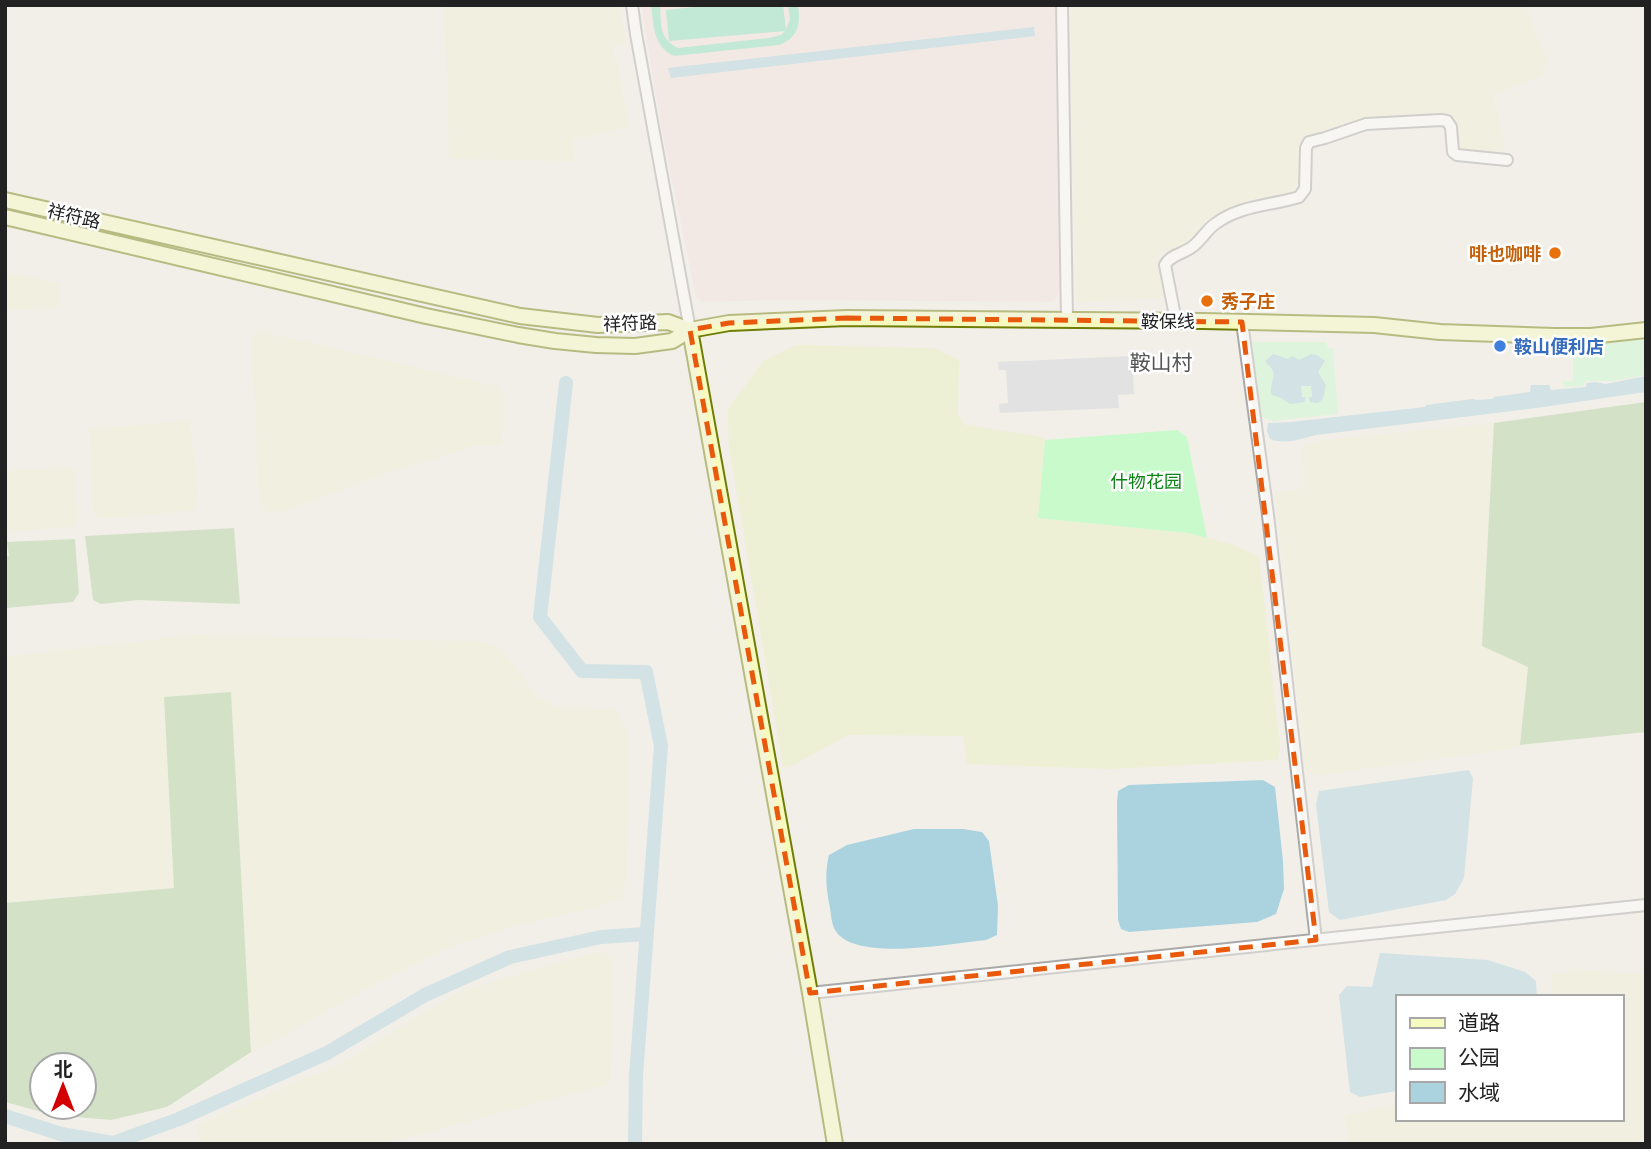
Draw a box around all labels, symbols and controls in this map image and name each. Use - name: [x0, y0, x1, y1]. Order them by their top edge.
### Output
- street label: 祥符路: [45, 198, 103, 234]
- place label: 啡也咖啡: [1469, 241, 1541, 266]
- marker: 啡也咖啡: [1547, 245, 1563, 261]
- place label: 秀子庄: [1221, 289, 1275, 314]
- marker: 秀子庄: [1199, 293, 1215, 309]
- street label: 鞍保线: [1141, 309, 1195, 334]
- street label: 祥符路: [603, 310, 657, 336]
- place label: 鞍山便利店: [1514, 334, 1604, 359]
- marker: 鞍山便利店: [1492, 338, 1508, 354]
- district label: 鞍山村: [1130, 348, 1193, 377]
- park label: 什物花园: [1110, 469, 1182, 494]
- legend: [1396, 995, 1623, 1121]
- text: 道路: [1458, 1008, 1500, 1037]
- text: 公园: [1458, 1043, 1500, 1072]
- north arrow: [28, 1051, 98, 1121]
- text: 北: [53, 1056, 73, 1083]
- text: 水域: [1458, 1078, 1500, 1107]

